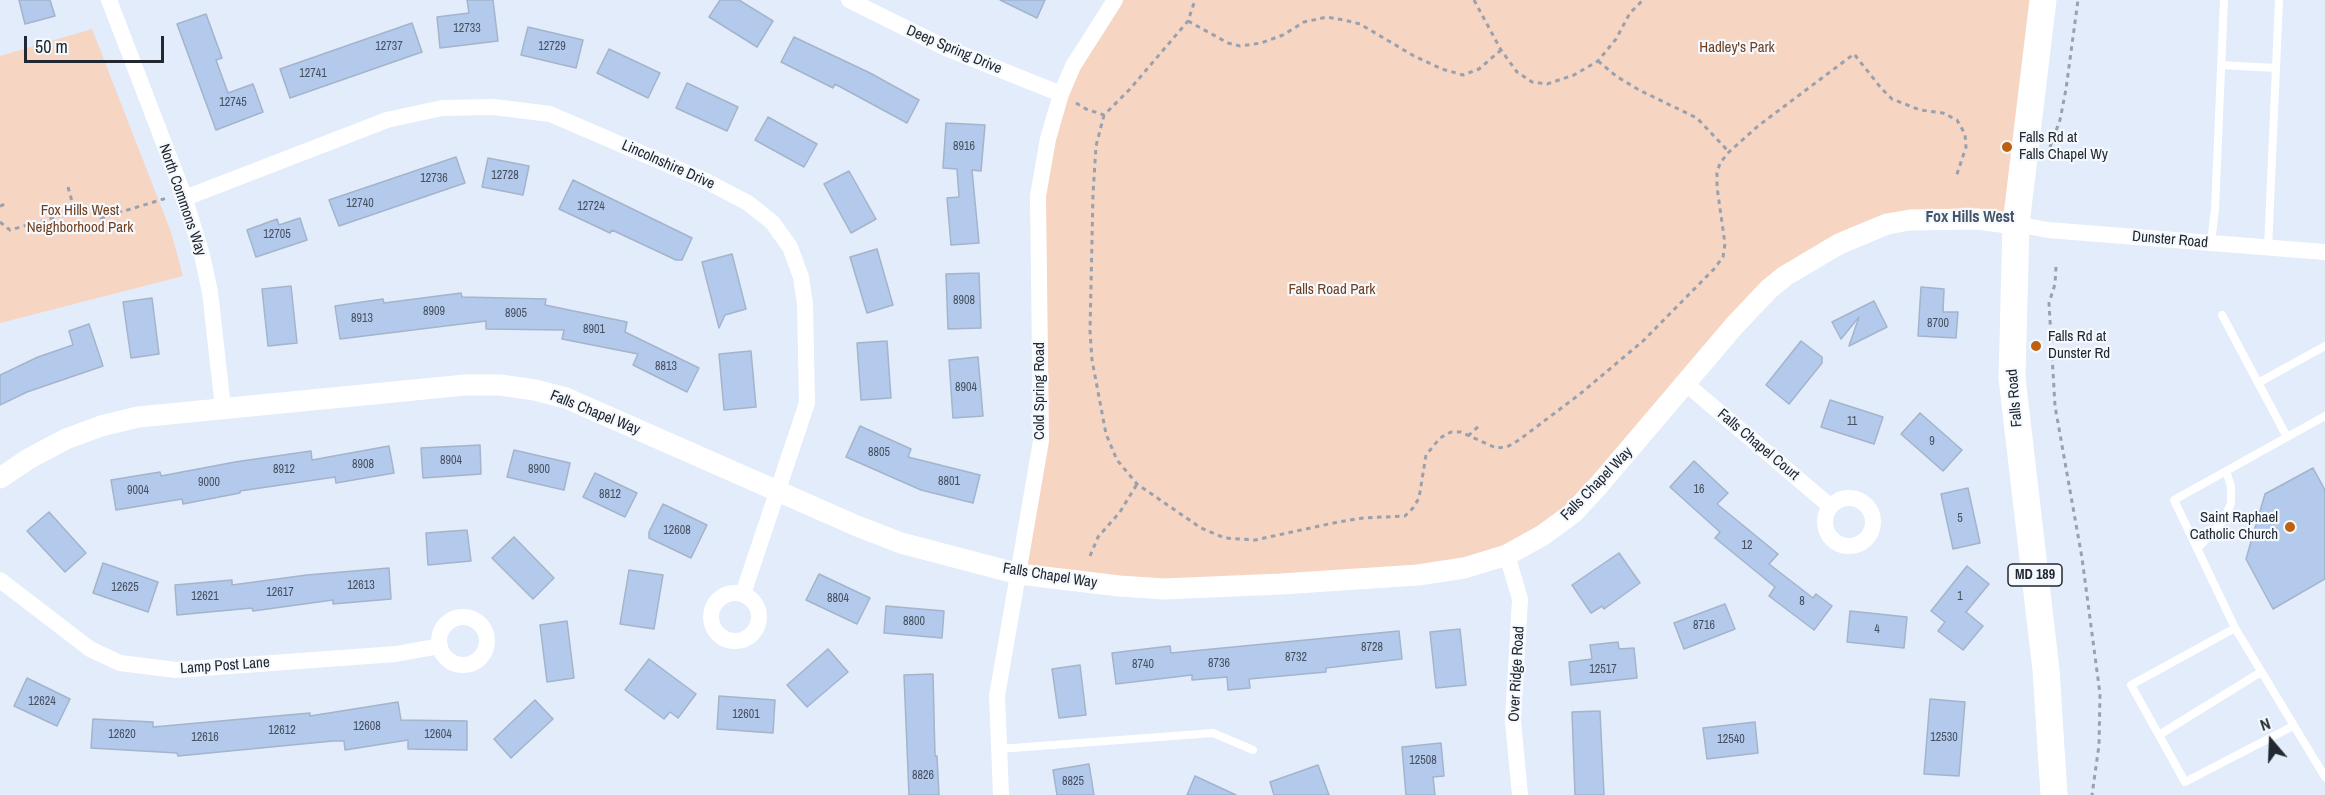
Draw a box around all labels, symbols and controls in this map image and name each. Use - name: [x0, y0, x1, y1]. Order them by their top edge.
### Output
- house number: 12733: [453, 22, 481, 36]
- street label: Deep Spring Drive: [904, 22, 1004, 78]
- scale bar: [27, 24, 166, 62]
- text: 50 m: [35, 34, 68, 59]
- park label: Hadley's Park: [1699, 39, 1775, 57]
- house number: 12737: [375, 40, 403, 54]
- house number: 12729: [538, 40, 566, 54]
- house number: 12741: [299, 67, 327, 81]
- house number: 12745: [219, 96, 247, 110]
- place label: Falls Rd at Falls Chapel Wy: [2019, 129, 2108, 164]
- street label: Lincolnshire Drive: [619, 136, 717, 194]
- house number: 8916: [953, 140, 975, 154]
- marker: Falls Rd at Falls Chapel Wy: [2000, 140, 2014, 154]
- street label: North Commons Way: [154, 142, 210, 258]
- house number: 12728: [491, 169, 519, 183]
- house number: 12736: [420, 172, 448, 186]
- house number: 12740: [346, 197, 374, 211]
- house number: 12724: [577, 200, 605, 214]
- park label: Fox Hills West Neighborhood Park: [27, 202, 133, 237]
- district label: Fox Hills West: [1926, 208, 2014, 228]
- house number: 12705: [263, 228, 291, 242]
- street label: Dunster Road: [2131, 228, 2209, 252]
- park label: Falls Road Park: [1289, 281, 1375, 299]
- house number: 8908: [953, 294, 975, 308]
- house number: 8909: [423, 305, 445, 319]
- house number: 8905: [505, 307, 527, 321]
- house number: 8913: [351, 312, 373, 326]
- house number: 8700: [1927, 317, 1949, 331]
- house number: 8901: [583, 323, 605, 337]
- place label: Falls Rd at Dunster Rd: [2048, 328, 2110, 363]
- marker: Falls Rd at Dunster Rd: [2029, 339, 2043, 353]
- street label: Cold Spring Road: [1031, 342, 1049, 440]
- house number: 8813: [655, 360, 677, 374]
- street label: Falls Road: [2003, 368, 2027, 428]
- house number: 8904: [955, 381, 977, 395]
- street label: Falls Chapel Way: [547, 387, 643, 439]
- street label: Falls Chapel Court: [1713, 406, 1803, 484]
- house number: 11: [1847, 415, 1857, 429]
- house number: 9: [1929, 435, 1935, 449]
- street label: Falls Chapel Way: [1557, 443, 1637, 525]
- house number: 8805: [868, 446, 890, 460]
- house number: 8904: [440, 454, 462, 468]
- house number: 8908: [352, 458, 374, 472]
- house number: 8912: [273, 463, 295, 477]
- house number: 8900: [528, 463, 550, 477]
- house number: 8801: [938, 475, 960, 489]
- house number: 9000: [198, 476, 220, 490]
- house number: 16: [1694, 483, 1704, 497]
- house number: 9004: [127, 484, 149, 498]
- house number: 8812: [599, 488, 621, 502]
- place label: Saint Raphael Catholic Church: [2190, 509, 2278, 544]
- house number: 5: [1957, 512, 1963, 526]
- marker: Saint Raphael Catholic Church: [2283, 520, 2297, 534]
- house number: 12608: [663, 524, 691, 538]
- house number: 12: [1742, 539, 1752, 553]
- street label: Falls Chapel Way: [1002, 560, 1098, 592]
- road number: MD 189: [2008, 564, 2062, 586]
- house number: 12613: [347, 579, 375, 593]
- house number: 12625: [111, 581, 139, 595]
- house number: 12617: [266, 586, 294, 600]
- house number: 12621: [191, 590, 219, 604]
- house number: 1: [1957, 590, 1963, 604]
- house number: 8804: [827, 592, 849, 606]
- house number: 8: [1799, 595, 1805, 609]
- house number: 8800: [903, 615, 925, 629]
- house number: 8716: [1693, 619, 1715, 633]
- house number: 4: [1874, 623, 1880, 637]
- street label: Over Ridge Road: [1506, 626, 1528, 722]
- house number: 8728: [1361, 641, 1383, 655]
- house number: 8732: [1285, 651, 1307, 665]
- street label: Lamp Post Lane: [180, 654, 270, 678]
- house number: 8736: [1208, 657, 1230, 671]
- house number: 8740: [1132, 658, 1154, 672]
- house number: 12517: [1589, 663, 1617, 677]
- house number: 12624: [28, 695, 56, 709]
- house number: 12601: [732, 708, 760, 722]
- north arrow: [2241, 711, 2301, 771]
- text: N: [2257, 712, 2273, 736]
- house number: 12608: [353, 720, 381, 734]
- house number: 12612: [268, 724, 296, 738]
- house number: 12620: [108, 728, 136, 742]
- house number: 12604: [424, 728, 452, 742]
- house number: 12616: [191, 731, 219, 745]
- house number: 12530: [1930, 731, 1958, 745]
- house number: 12540: [1717, 733, 1745, 747]
- house number: 12508: [1409, 754, 1437, 768]
- house number: 8826: [912, 769, 934, 783]
- house number: 8825: [1062, 775, 1084, 789]

